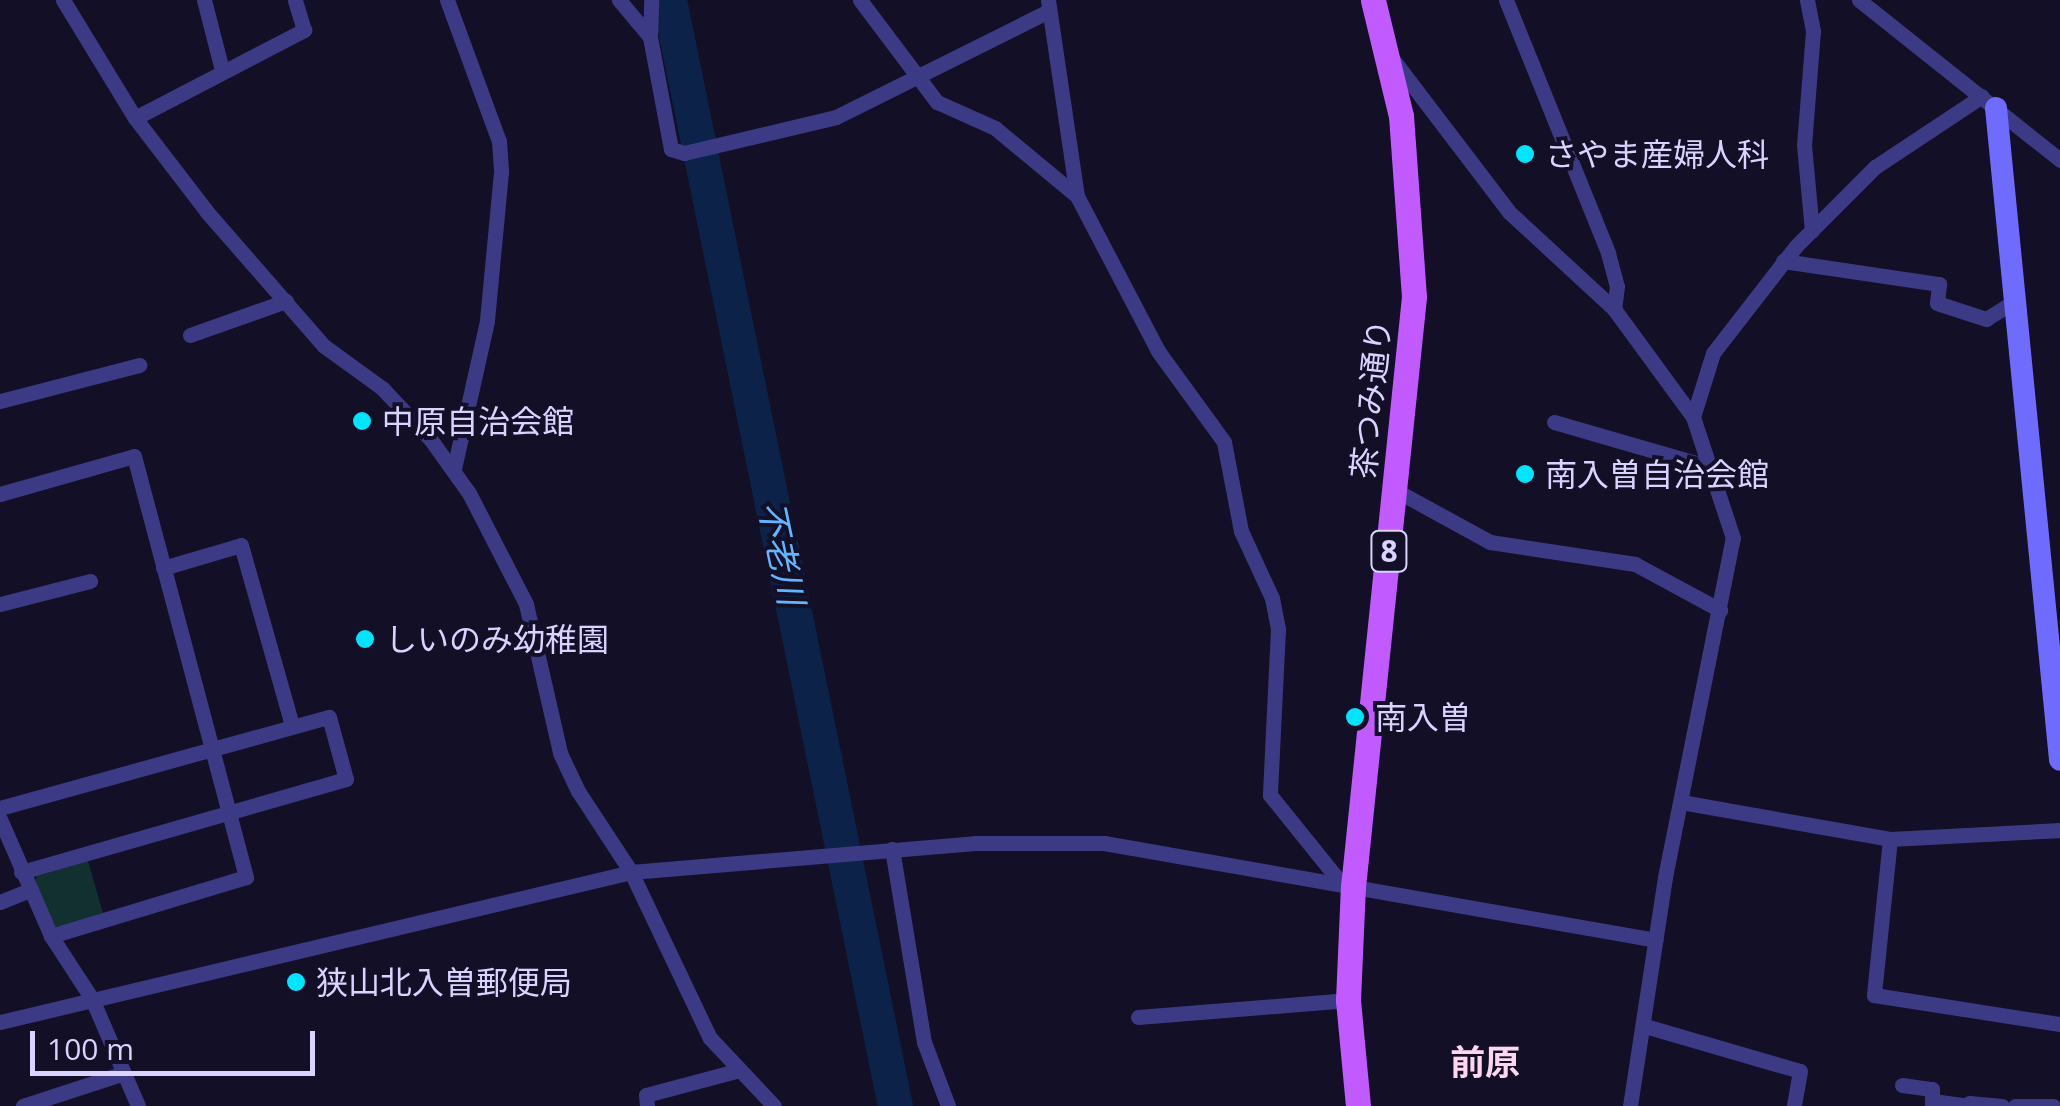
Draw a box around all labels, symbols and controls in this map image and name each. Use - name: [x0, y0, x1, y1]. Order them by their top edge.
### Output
- place label: さやま産婦人科: [1545, 135, 1769, 173]
- marker: さやま産婦人科: [1514, 143, 1536, 165]
- street label: 茶つみ通り: [1344, 317, 1398, 481]
- place label: 中原自治会館: [382, 402, 574, 440]
- marker: 中原自治会館: [351, 410, 373, 432]
- place label: 南入曽自治会館: [1545, 455, 1769, 493]
- marker: 南入曽自治会館: [1514, 463, 1536, 485]
- water label: 不老川: [751, 497, 813, 609]
- road number: 8: [1369, 526, 1409, 576]
- place label: しいのみ幼稚園: [385, 620, 609, 658]
- marker: しいのみ幼稚園: [354, 628, 376, 650]
- place label: 南入曽: [1375, 698, 1471, 736]
- marker: 南入曽: [1344, 706, 1366, 728]
- place label: 狭山北入曽郵便局: [316, 963, 572, 1001]
- marker: 狭山北入曽郵便局: [285, 971, 307, 993]
- scale bar: [35, 1011, 320, 1073]
- text: 100 m: [47, 1028, 134, 1069]
- district label: 前原: [1450, 1041, 1520, 1083]

